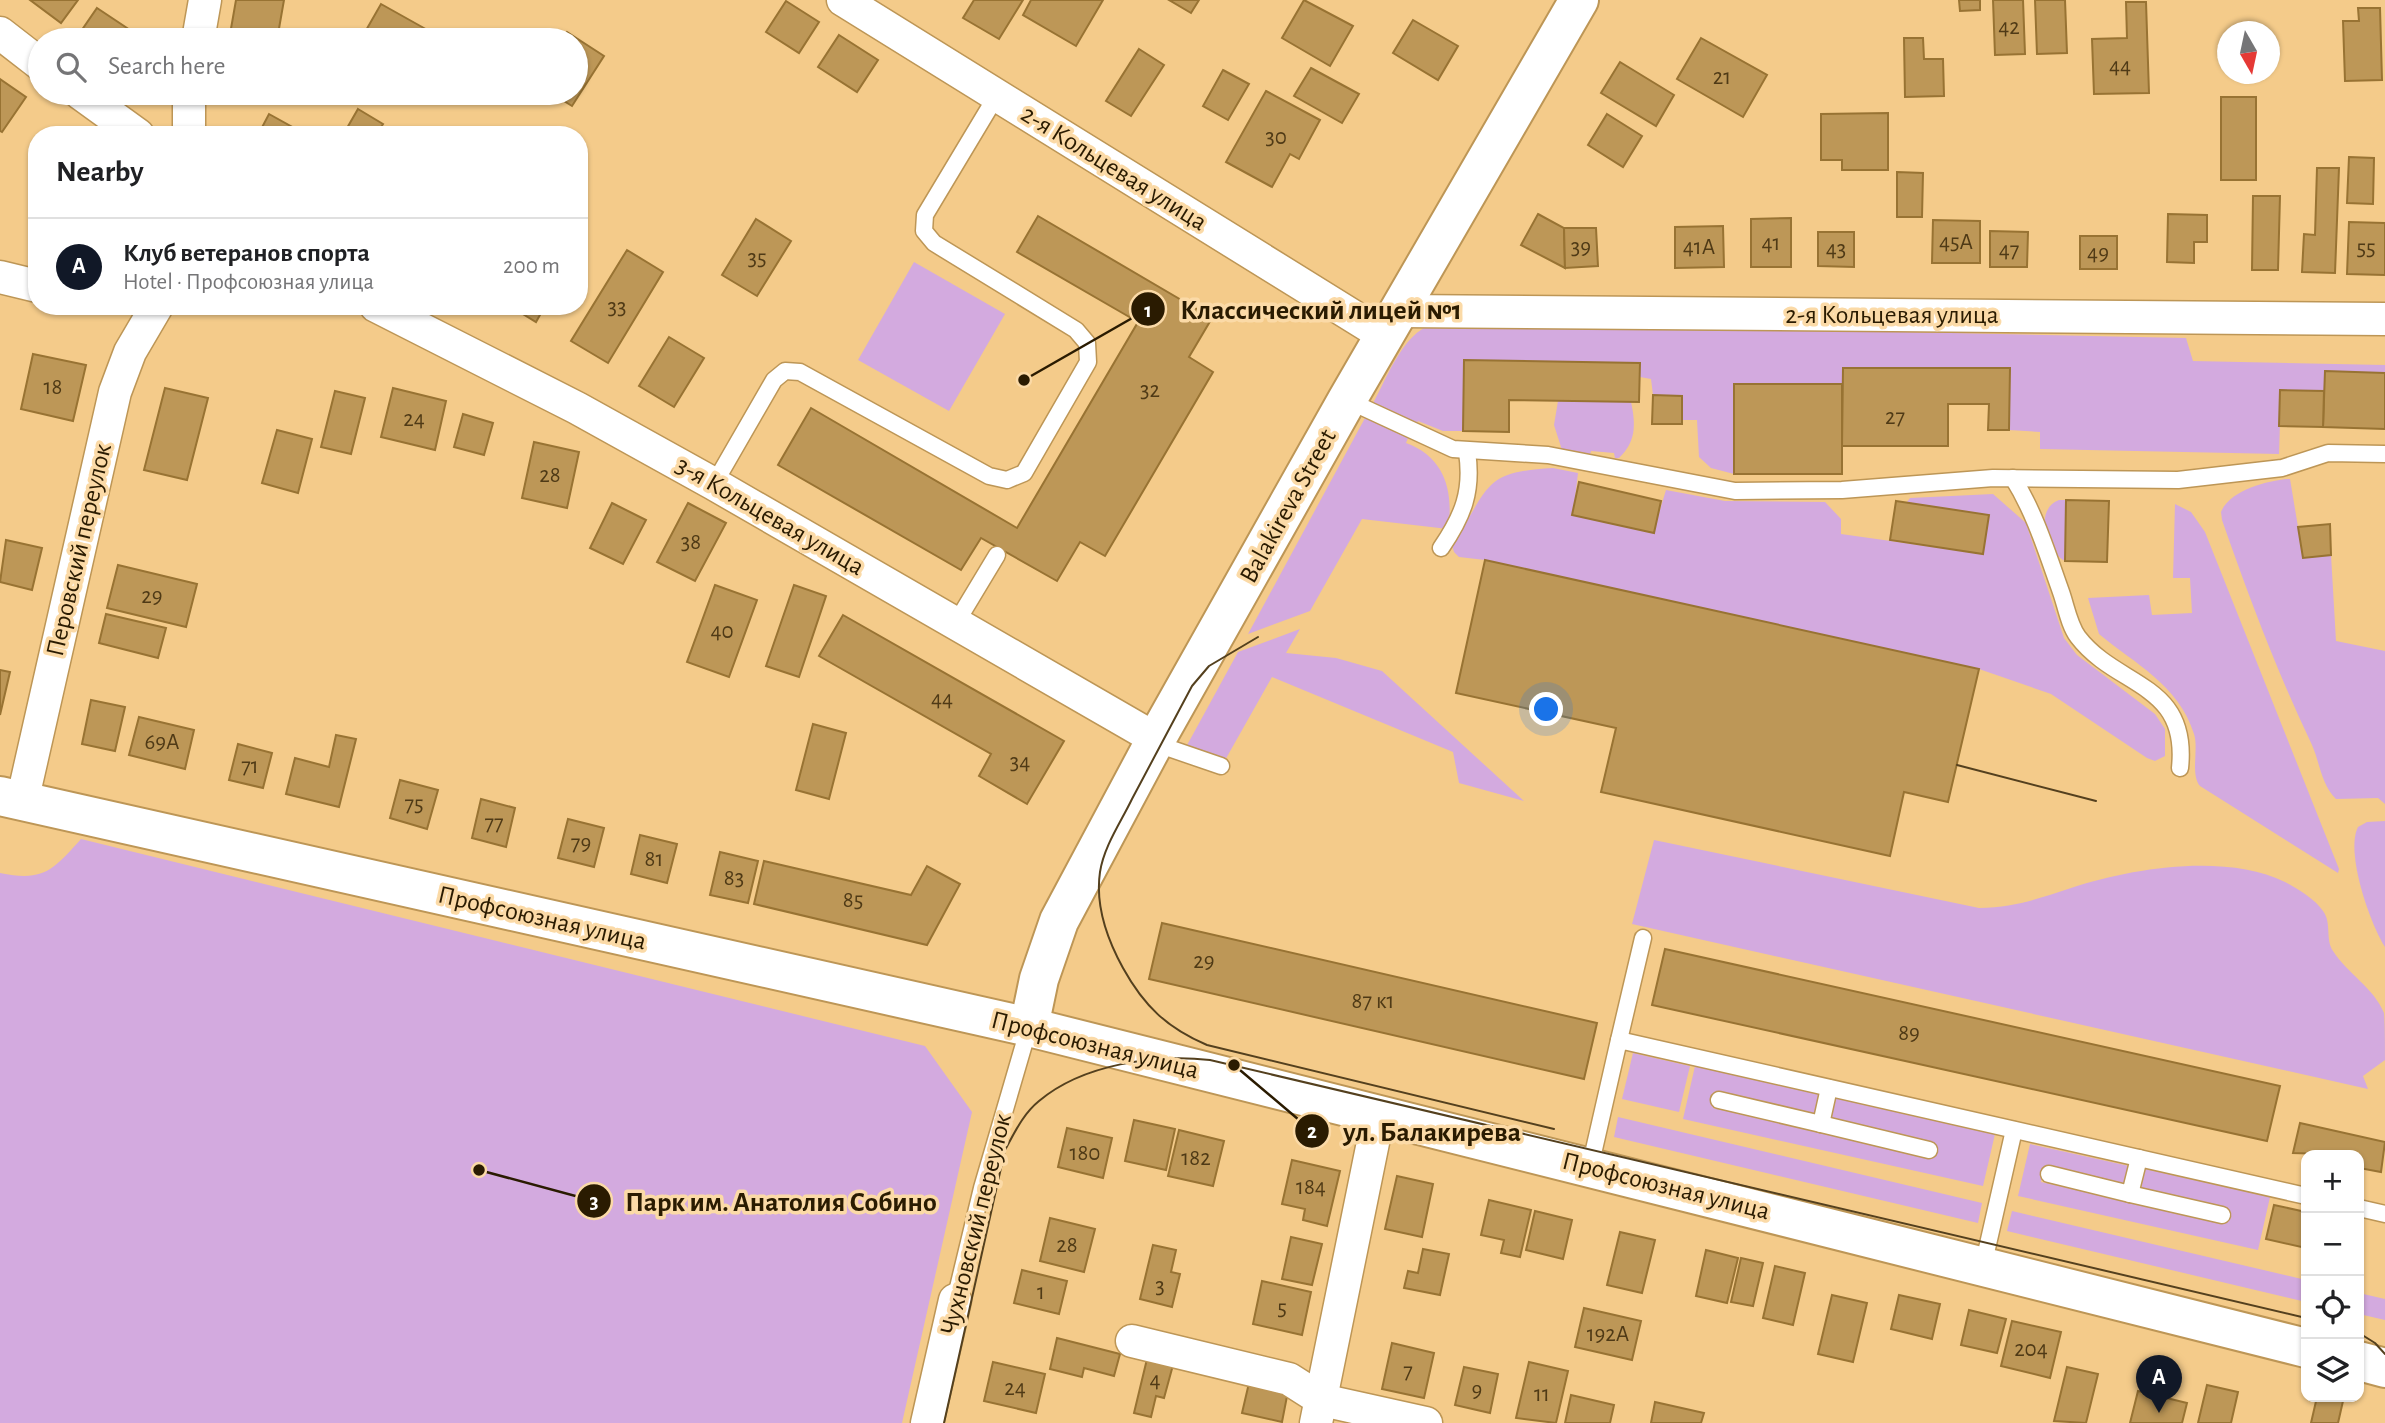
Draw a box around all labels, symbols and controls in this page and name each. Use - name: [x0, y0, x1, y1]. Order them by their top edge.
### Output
- house number: 42: [1998, 16, 2020, 39]
- north arrow: [2217, 21, 2280, 84]
- search box: [28, 28, 588, 105]
- icon: search: [52, 48, 90, 86]
- text: Search here: [108, 53, 226, 79]
- house number: 44: [2109, 55, 2131, 78]
- house number: 21: [1713, 66, 1731, 89]
- street label: 2-я Кольцевая улица: [1017, 100, 1211, 236]
- house number: 30: [1265, 126, 1287, 149]
- text: Nearby: [56, 157, 144, 187]
- house number: 45А: [1939, 231, 1973, 254]
- house number: 41: [1762, 232, 1780, 255]
- house number: 39: [1571, 236, 1591, 259]
- house number: 41А: [1683, 236, 1715, 259]
- house number: 55: [2356, 237, 2376, 260]
- house number: 43: [1826, 238, 1846, 261]
- house number: 47: [1999, 239, 2019, 262]
- text: Клуб ветеранов спорта: [123, 240, 370, 266]
- house number: 49: [2087, 242, 2109, 265]
- house number: 35: [747, 247, 767, 270]
- text: A: [72, 255, 86, 278]
- text: 200 m: [503, 255, 560, 278]
- text: Hotel · Профсоюзная улица: [123, 271, 374, 294]
- callout: Классический лицей №1: [1131, 285, 1476, 334]
- house number: 33: [608, 296, 626, 319]
- text: Классический лицей №1: [1180, 297, 1462, 325]
- text: 1: [1144, 300, 1152, 321]
- street label: 2-я Кольцевая улица: [1785, 302, 1999, 328]
- house number: 18: [44, 376, 62, 399]
- house number: 32: [1140, 379, 1160, 402]
- house number: 27: [1885, 406, 1905, 429]
- house number: 24: [403, 408, 425, 431]
- street label: Balakireva Street: [1235, 425, 1341, 587]
- street label: Перовский переулок: [42, 441, 116, 659]
- street label: 3-я Кольцевая улица: [672, 452, 869, 580]
- house number: 28: [539, 464, 561, 487]
- house number: 38: [681, 531, 701, 554]
- house number: 29: [141, 585, 163, 608]
- house number: 40: [710, 620, 734, 643]
- house number: 44: [931, 688, 953, 711]
- your location: [1529, 692, 1563, 726]
- house number: 69А: [144, 731, 180, 754]
- house number: 34: [1010, 751, 1030, 774]
- house number: 71: [241, 755, 259, 778]
- house number: 75: [404, 793, 424, 816]
- house number: 77: [484, 812, 504, 835]
- house number: 79: [571, 832, 591, 855]
- house number: 81: [645, 848, 663, 871]
- house number: 83: [724, 867, 744, 890]
- street label: Профсоюзная улица: [435, 881, 649, 955]
- house number: 85: [843, 889, 863, 912]
- house number: 29: [1193, 950, 1215, 973]
- house number: 87 к1: [1352, 990, 1394, 1013]
- street label: Профсоюзная улица: [989, 1007, 1202, 1083]
- house number: 89: [1898, 1022, 1920, 1045]
- callout: ул. Балакирева: [1294, 1106, 1535, 1155]
- street label: Чухновский переулок: [936, 1111, 1016, 1337]
- text: ул. Балакирева: [1342, 1119, 1521, 1147]
- text: 2: [1307, 1121, 1317, 1142]
- house number: 180: [1070, 1142, 1100, 1165]
- house number: 182: [1181, 1147, 1211, 1170]
- street label: Профсоюзная улица: [1560, 1148, 1773, 1224]
- map controls: [2301, 1150, 2364, 1402]
- button: +: [2301, 1150, 2364, 1213]
- callout: Парк им. Анатолия Собино: [577, 1176, 951, 1225]
- house number: 184: [1296, 1176, 1326, 1199]
- text: Парк им. Анатолия Собино: [625, 1189, 937, 1217]
- text: 3: [589, 1191, 599, 1212]
- button: −: [2301, 1213, 2364, 1276]
- house number: 28: [1056, 1234, 1078, 1257]
- house number: 3: [1155, 1275, 1165, 1298]
- button: locate: [2301, 1276, 2364, 1339]
- house number: 1: [1037, 1281, 1045, 1304]
- house number: 5: [1277, 1297, 1287, 1320]
- house number: 192А: [1587, 1323, 1629, 1346]
- house number: 204: [2014, 1338, 2048, 1361]
- button: layers: [2301, 1339, 2364, 1402]
- pin: A: [2136, 1355, 2182, 1413]
- house number: 7: [1403, 1360, 1413, 1383]
- house number: 4: [1149, 1369, 1161, 1392]
- house number: 24: [1004, 1377, 1026, 1400]
- house number: 9: [1472, 1379, 1482, 1402]
- house number: 11: [1534, 1383, 1550, 1406]

